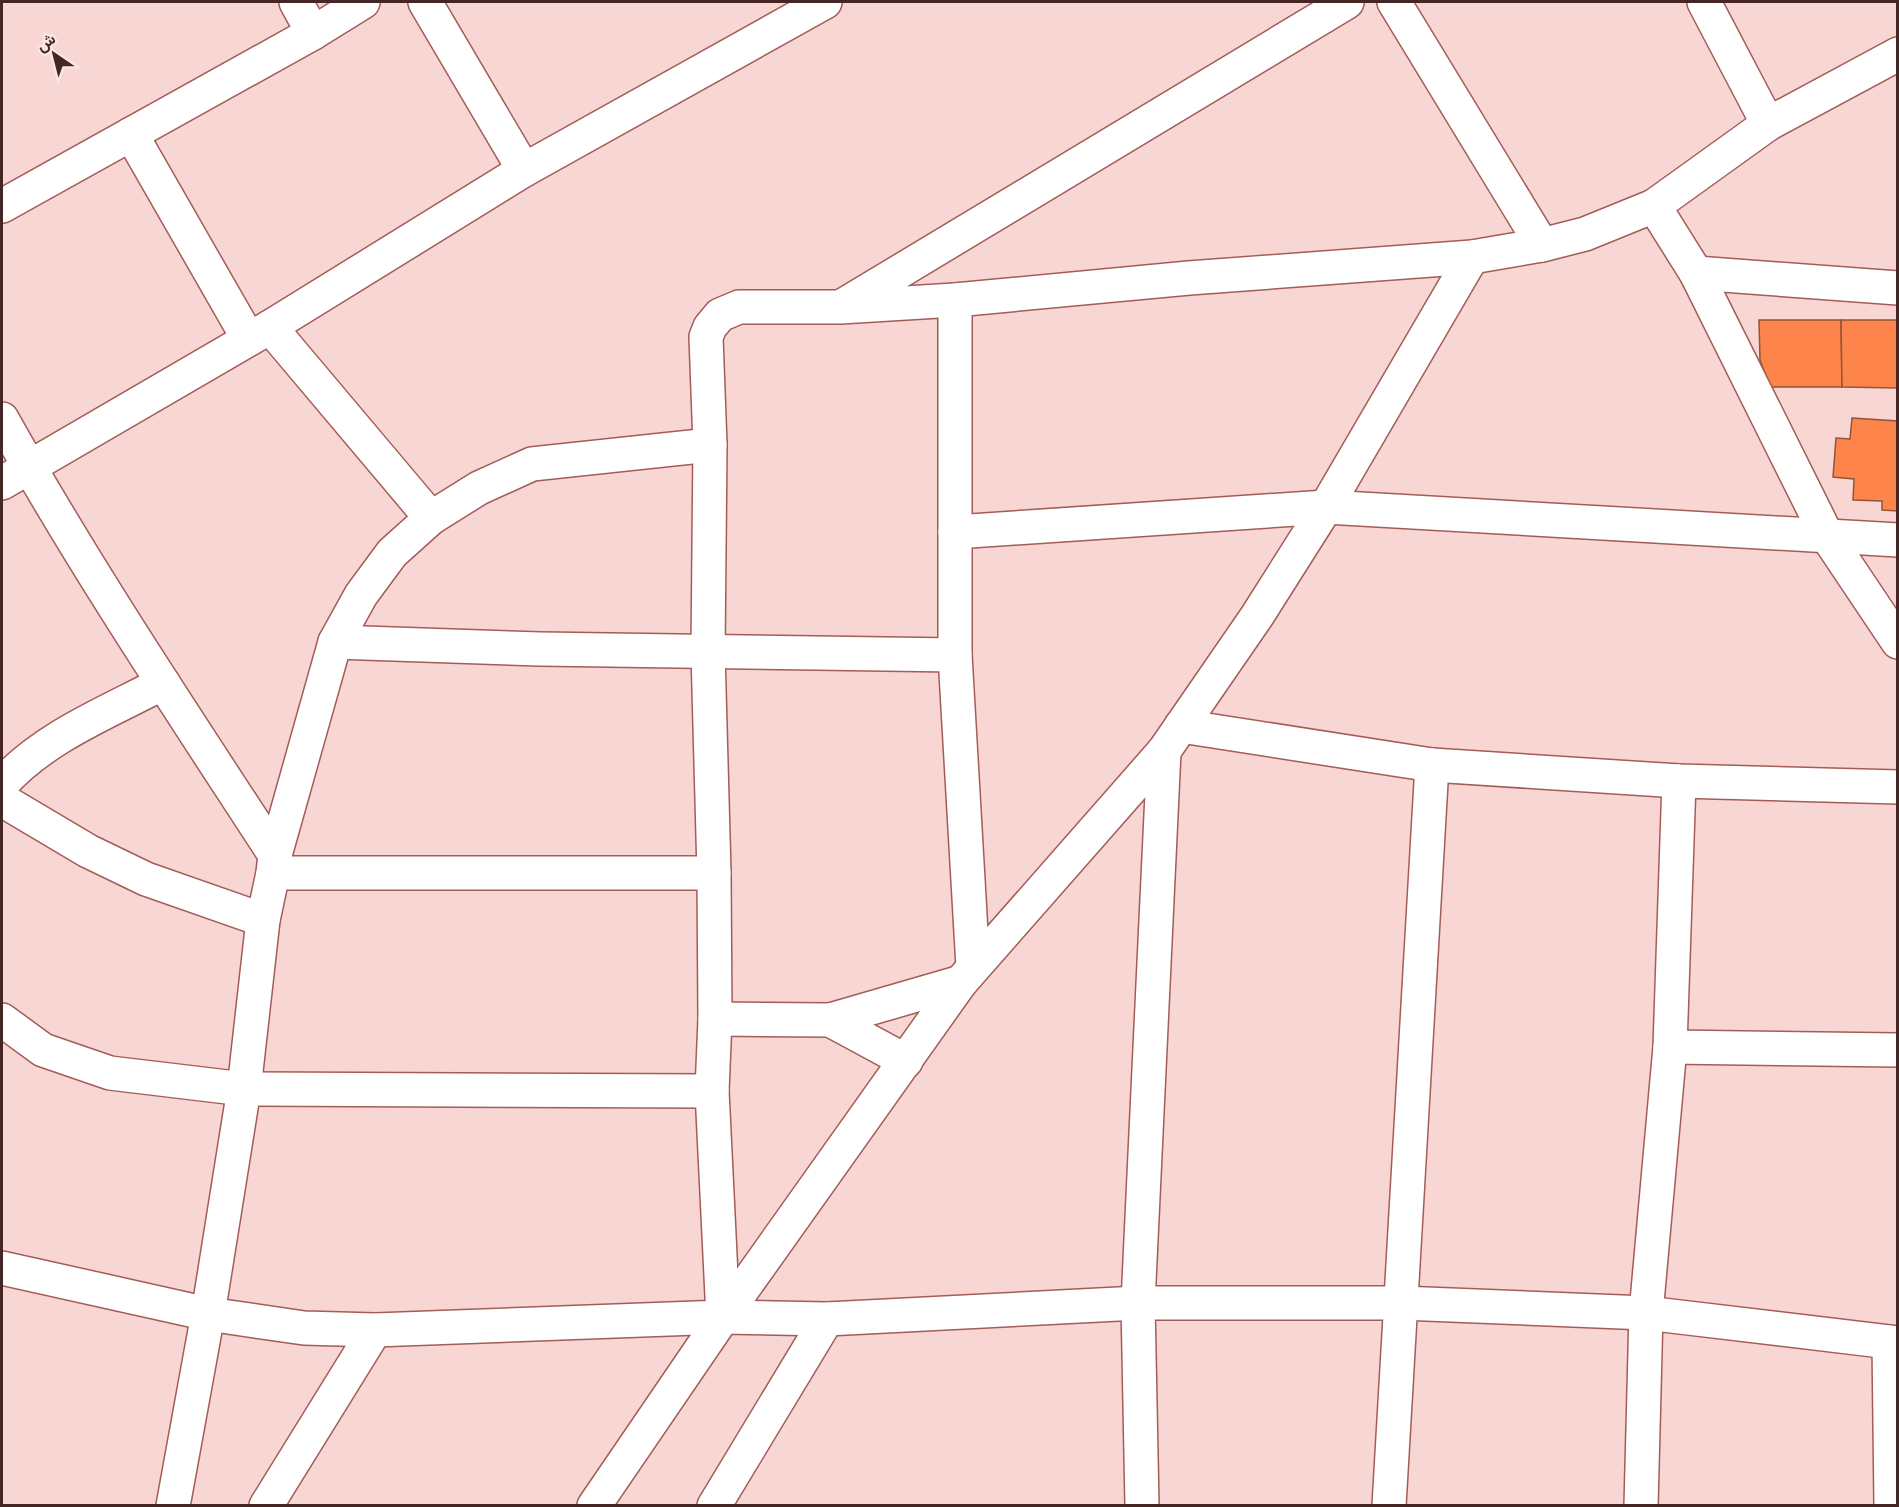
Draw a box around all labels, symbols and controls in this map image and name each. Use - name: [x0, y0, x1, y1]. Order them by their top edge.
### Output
- north arrow: [24, 24, 84, 84]
- text: ش: [32, 28, 59, 55]

